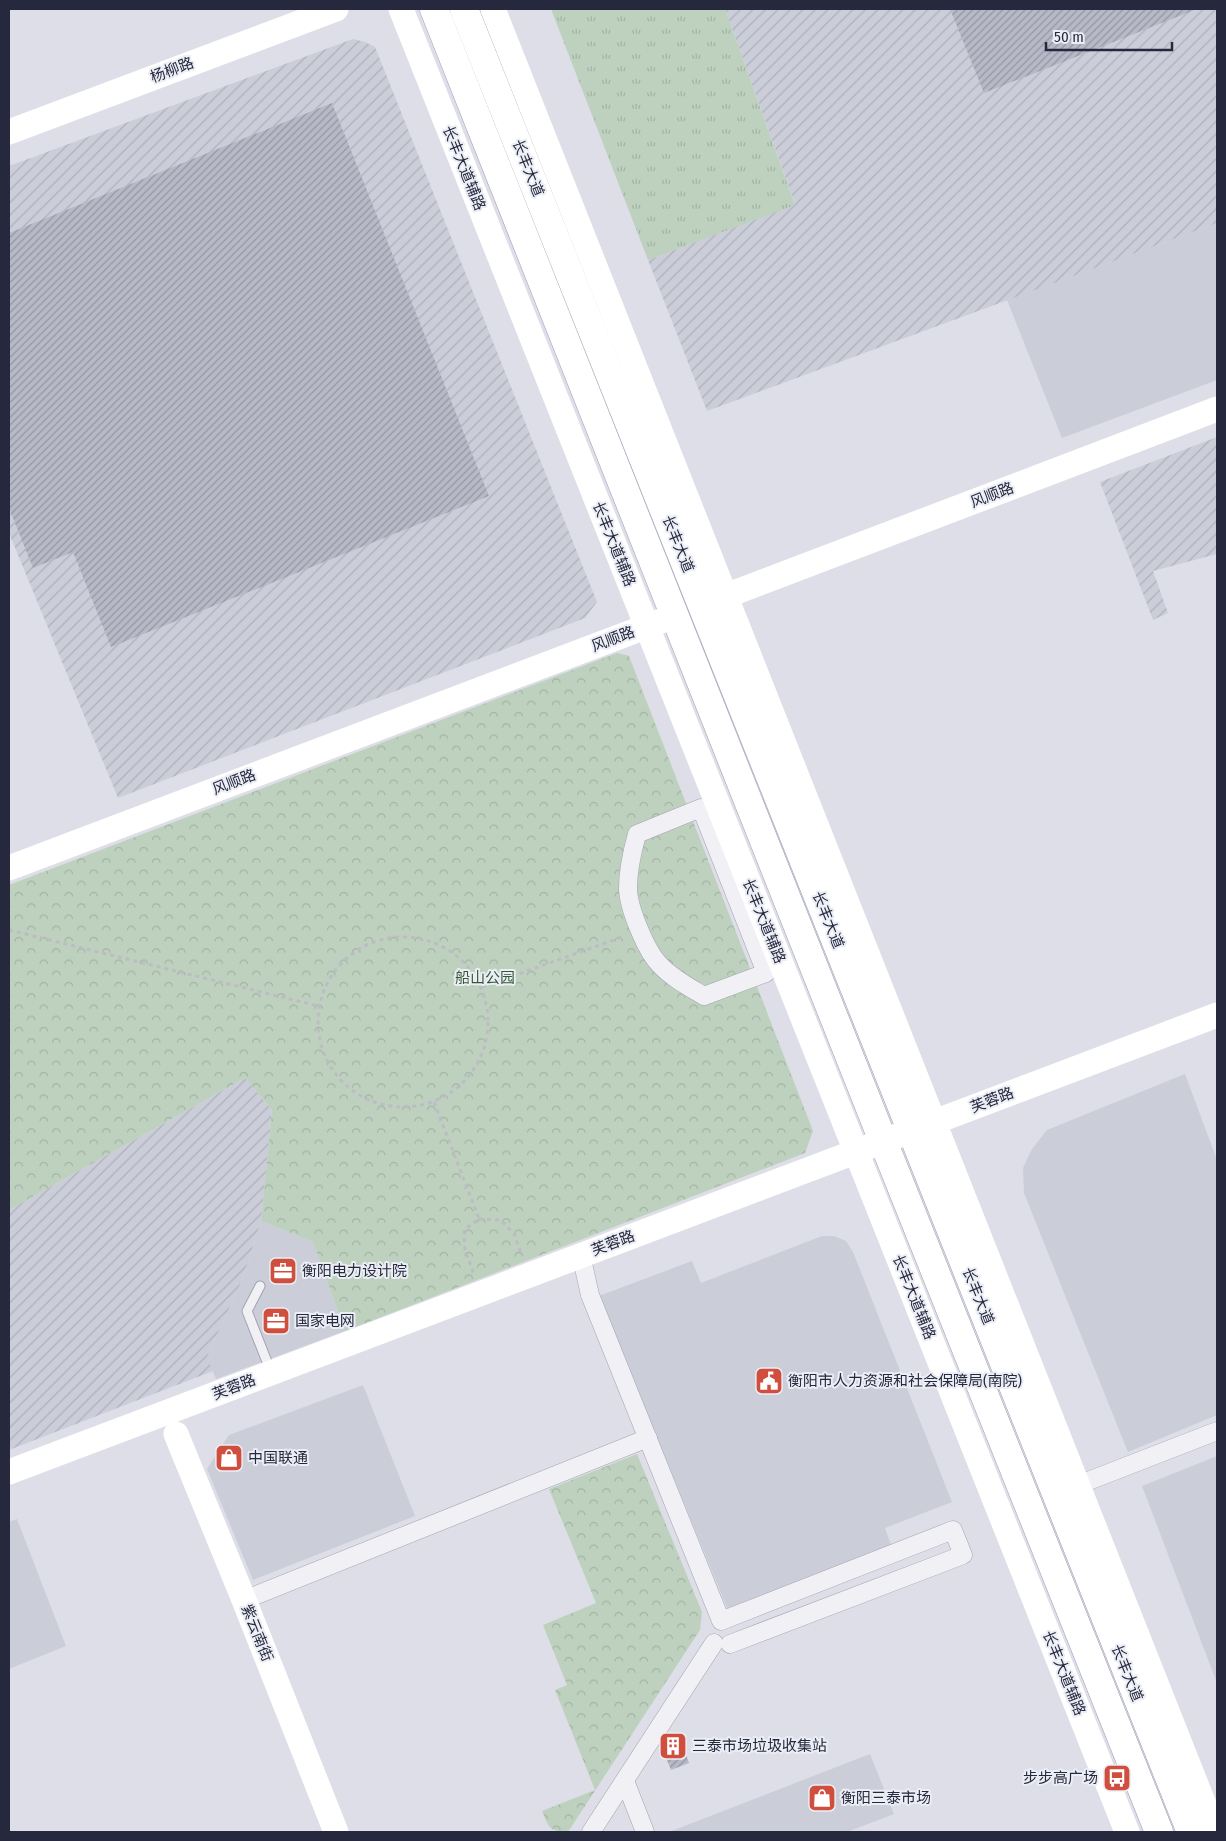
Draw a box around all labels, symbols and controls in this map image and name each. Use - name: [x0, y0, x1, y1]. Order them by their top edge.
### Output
- scale bar: [1046, 20, 1172, 52]
- text: 50 m: [1054, 28, 1084, 46]
- street label: 杨柳路: [148, 54, 196, 86]
- street label: 长丰大道辅路: [439, 123, 489, 213]
- street label: 长丰大道: [508, 137, 548, 199]
- street label: 风顺路: [968, 479, 1016, 511]
- street label: 长丰大道辅路: [589, 499, 639, 589]
- street label: 长丰大道: [658, 513, 698, 575]
- street label: 风顺路: [589, 623, 637, 655]
- street label: 风顺路: [210, 766, 258, 798]
- street label: 长丰大道辅路: [739, 876, 789, 966]
- street label: 长丰大道: [808, 889, 848, 951]
- park label: 船山公园: [455, 969, 515, 987]
- street label: 芙蓉路: [968, 1084, 1016, 1116]
- street label: 芙蓉路: [589, 1227, 637, 1259]
- street label: 长丰大道辅路: [889, 1252, 939, 1342]
- office icon: 衡阳电力设计院: [268, 1256, 298, 1286]
- place label: 衡阳电力设计院: [302, 1262, 407, 1280]
- street label: 长丰大道: [958, 1265, 998, 1327]
- office icon: 国家电网: [261, 1306, 291, 1336]
- place label: 国家电网: [295, 1312, 355, 1330]
- public building icon: 衡阳市人力资源和社会保障局(南院): [754, 1366, 784, 1396]
- street label: 芙蓉路: [210, 1371, 258, 1403]
- place label: 衡阳市人力资源和社会保障局(南院): [788, 1372, 1022, 1390]
- shop icon: 中国联通: [214, 1443, 244, 1473]
- place label: 中国联通: [248, 1449, 308, 1467]
- street label: 紫云南街: [237, 1602, 277, 1664]
- street label: 长丰大道辅路: [1039, 1628, 1089, 1718]
- street label: 长丰大道: [1107, 1642, 1147, 1704]
- building icon: 三泰市场垃圾收集站: [658, 1731, 688, 1761]
- place label: 三泰市场垃圾收集站: [692, 1737, 827, 1755]
- bus stop icon: 步步高广场: [1102, 1763, 1132, 1793]
- place label: 步步高广场: [1023, 1769, 1098, 1787]
- shop icon: 衡阳三泰市场: [807, 1783, 837, 1813]
- place label: 衡阳三泰市场: [841, 1789, 931, 1807]

